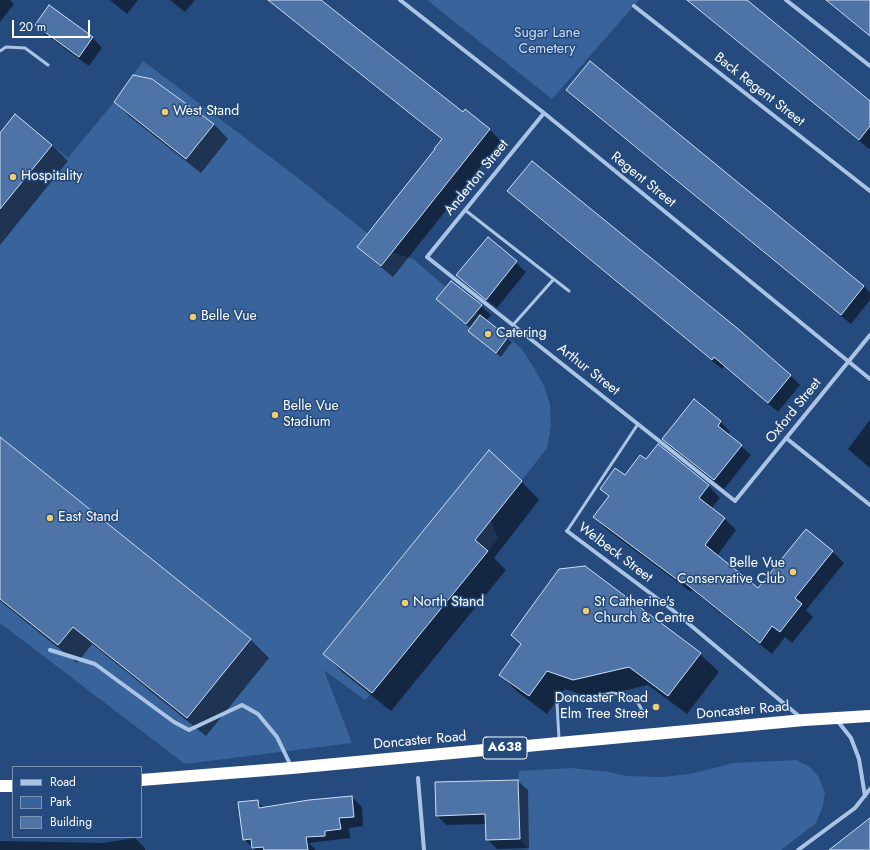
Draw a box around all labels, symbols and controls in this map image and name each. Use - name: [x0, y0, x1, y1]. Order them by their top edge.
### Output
- scale bar: [14, 12, 92, 38]
- text: 20 m: [19, 18, 46, 36]
- park label: Sugar Lane Cemetery: [514, 26, 580, 58]
- street label: Back Regent Street: [710, 49, 808, 131]
- place label: West Stand: [173, 104, 239, 120]
- marker: West Stand: [160, 107, 170, 117]
- street label: Anderton Street: [441, 137, 513, 219]
- street label: Regent Street: [607, 149, 679, 211]
- place label: Hospitality: [21, 169, 82, 185]
- marker: Hospitality: [8, 172, 18, 182]
- place label: Belle Vue: [201, 309, 257, 325]
- marker: Belle Vue: [188, 312, 198, 322]
- place label: Catering: [496, 326, 547, 342]
- marker: Catering: [483, 329, 493, 339]
- street label: Arthur Street: [553, 340, 623, 400]
- street label: Oxford Street: [763, 375, 825, 447]
- place label: Belle Vue Stadium: [283, 399, 339, 432]
- marker: Belle Vue Stadium: [270, 410, 280, 420]
- place label: East Stand: [58, 510, 119, 526]
- marker: East Stand: [45, 513, 55, 523]
- street label: Welbeck Street: [574, 520, 656, 586]
- place label: Belle Vue Conservative Club: [677, 556, 785, 588]
- marker: Belle Vue Conservative Club: [788, 567, 798, 577]
- place label: North Stand: [413, 595, 484, 611]
- place label: St Catherine's Church & Centre: [594, 595, 694, 628]
- marker: North Stand: [400, 598, 410, 608]
- marker: St Catherine's Church & Centre: [581, 606, 591, 616]
- place label: Doncaster Road Elm Tree Street: [555, 691, 648, 724]
- street label: Doncaster Road: [696, 699, 790, 723]
- marker: Doncaster Road Elm Tree Street: [651, 702, 661, 712]
- street label: Doncaster Road: [373, 729, 467, 753]
- road number: A638: [483, 737, 527, 759]
- legend: [12, 766, 142, 838]
- text: Road: [50, 773, 76, 791]
- text: Park: [50, 793, 71, 811]
- text: Building: [50, 813, 92, 831]

